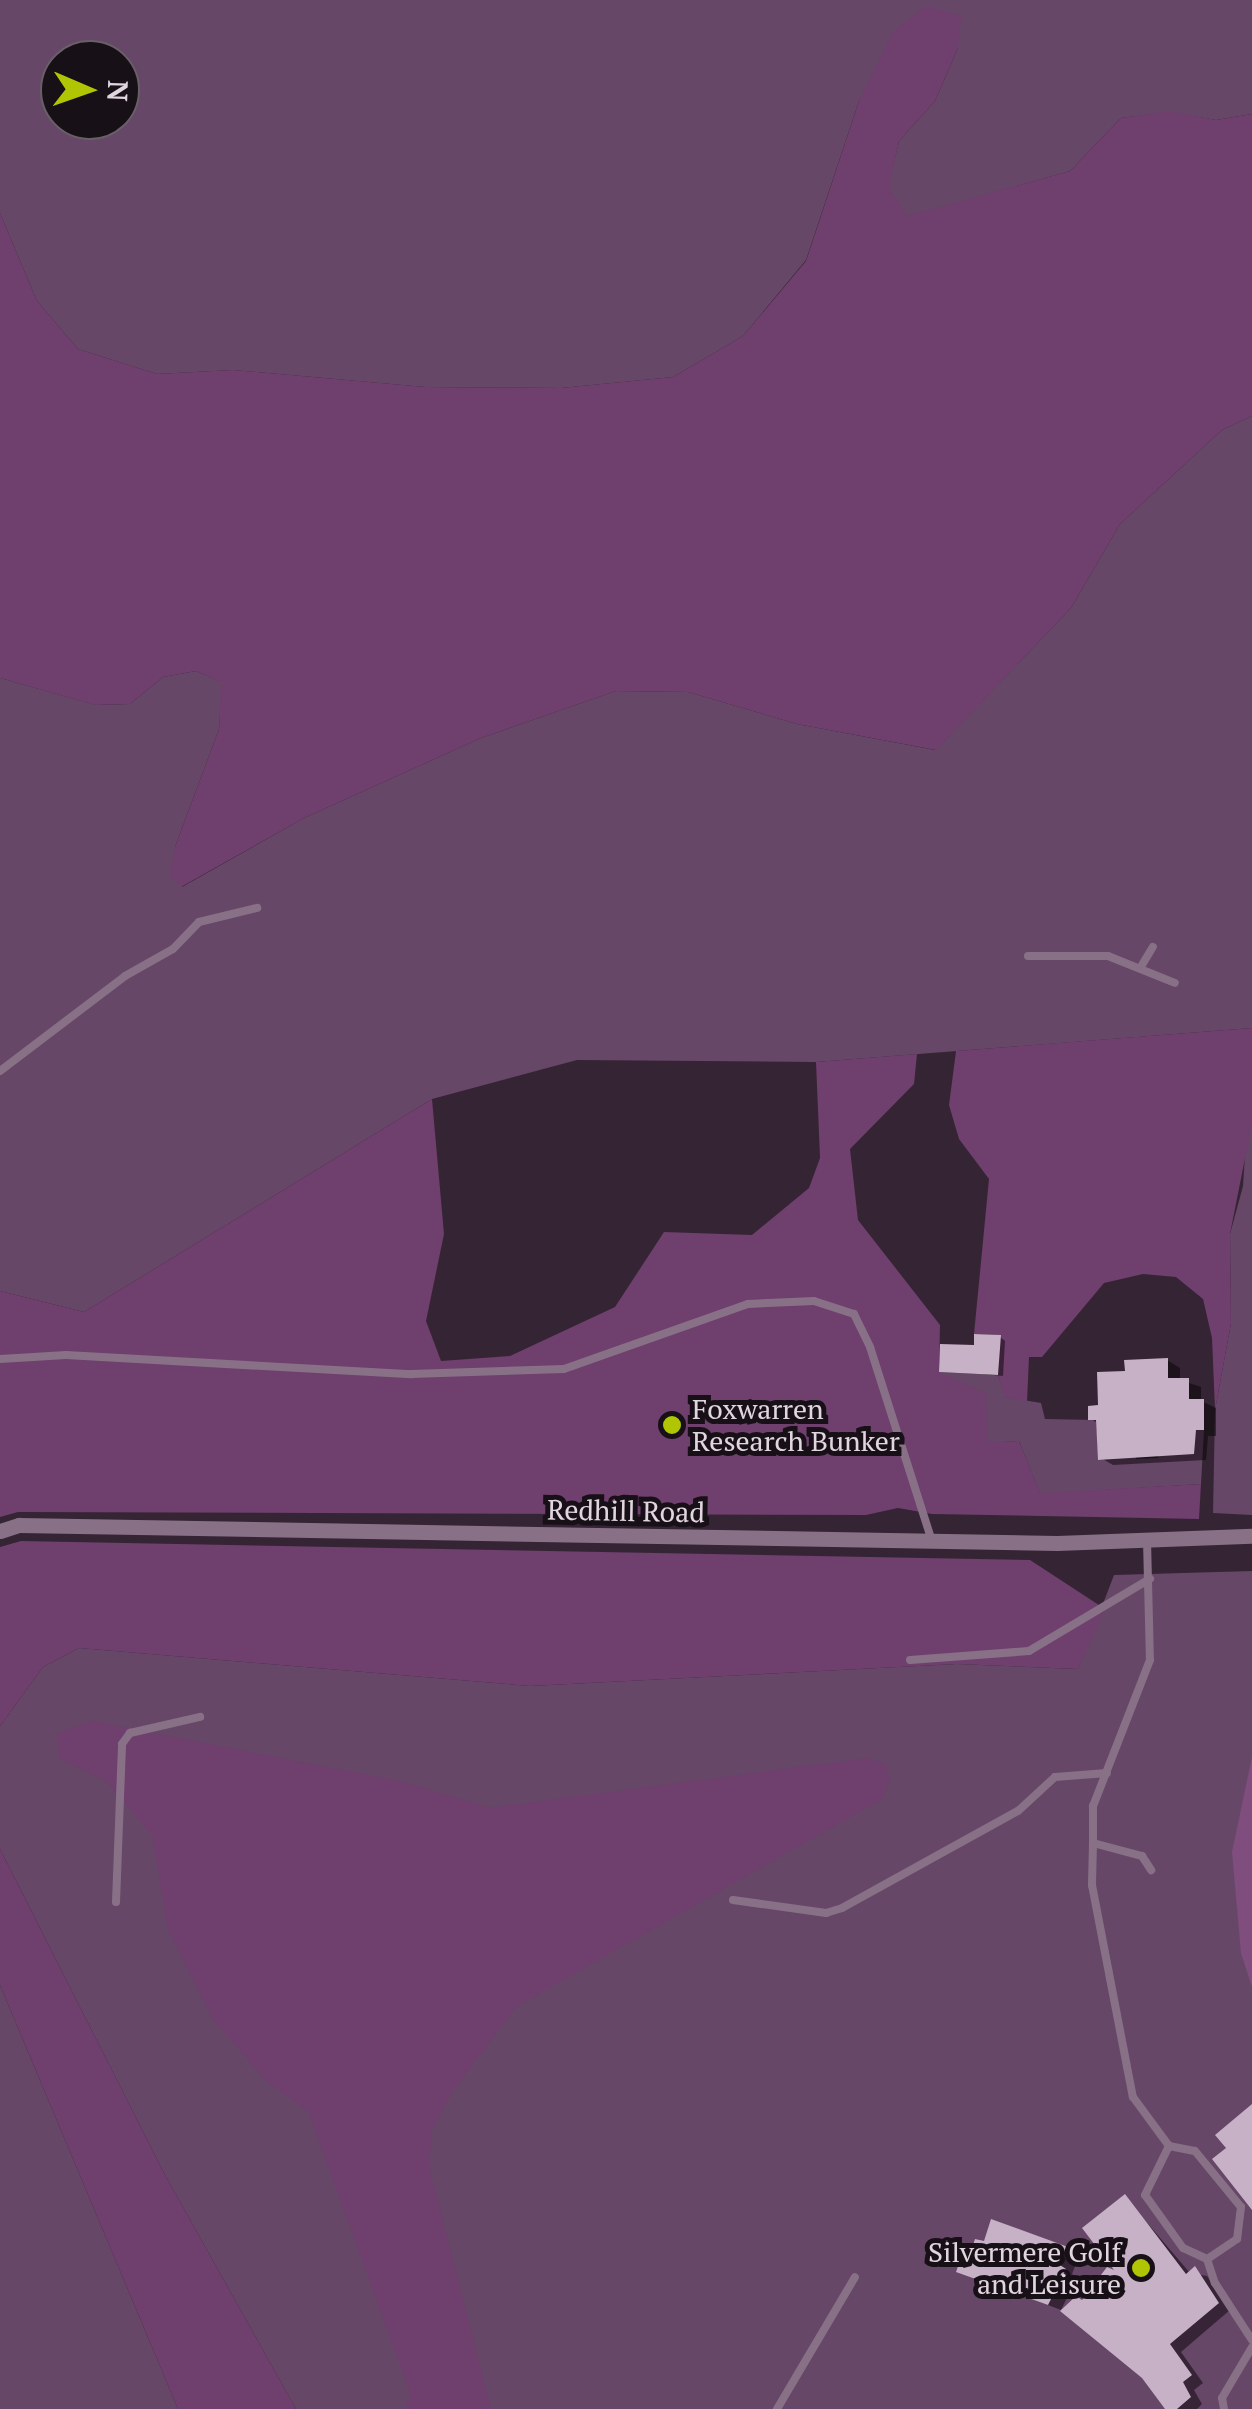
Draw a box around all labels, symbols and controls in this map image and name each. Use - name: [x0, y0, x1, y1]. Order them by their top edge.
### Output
- north arrow: [40, 40, 140, 140]
- text: N: [100, 80, 137, 102]
- place label: Foxwarren Research Bunker: [692, 1392, 900, 1458]
- marker: Foxwarren Research Bunker: [661, 1414, 683, 1436]
- street label: Redhill Road: [547, 1493, 705, 1529]
- place label: Silvermere Golf and Leisure: [928, 2235, 1121, 2301]
- marker: Silvermere Golf and Leisure: [1130, 2257, 1152, 2279]

